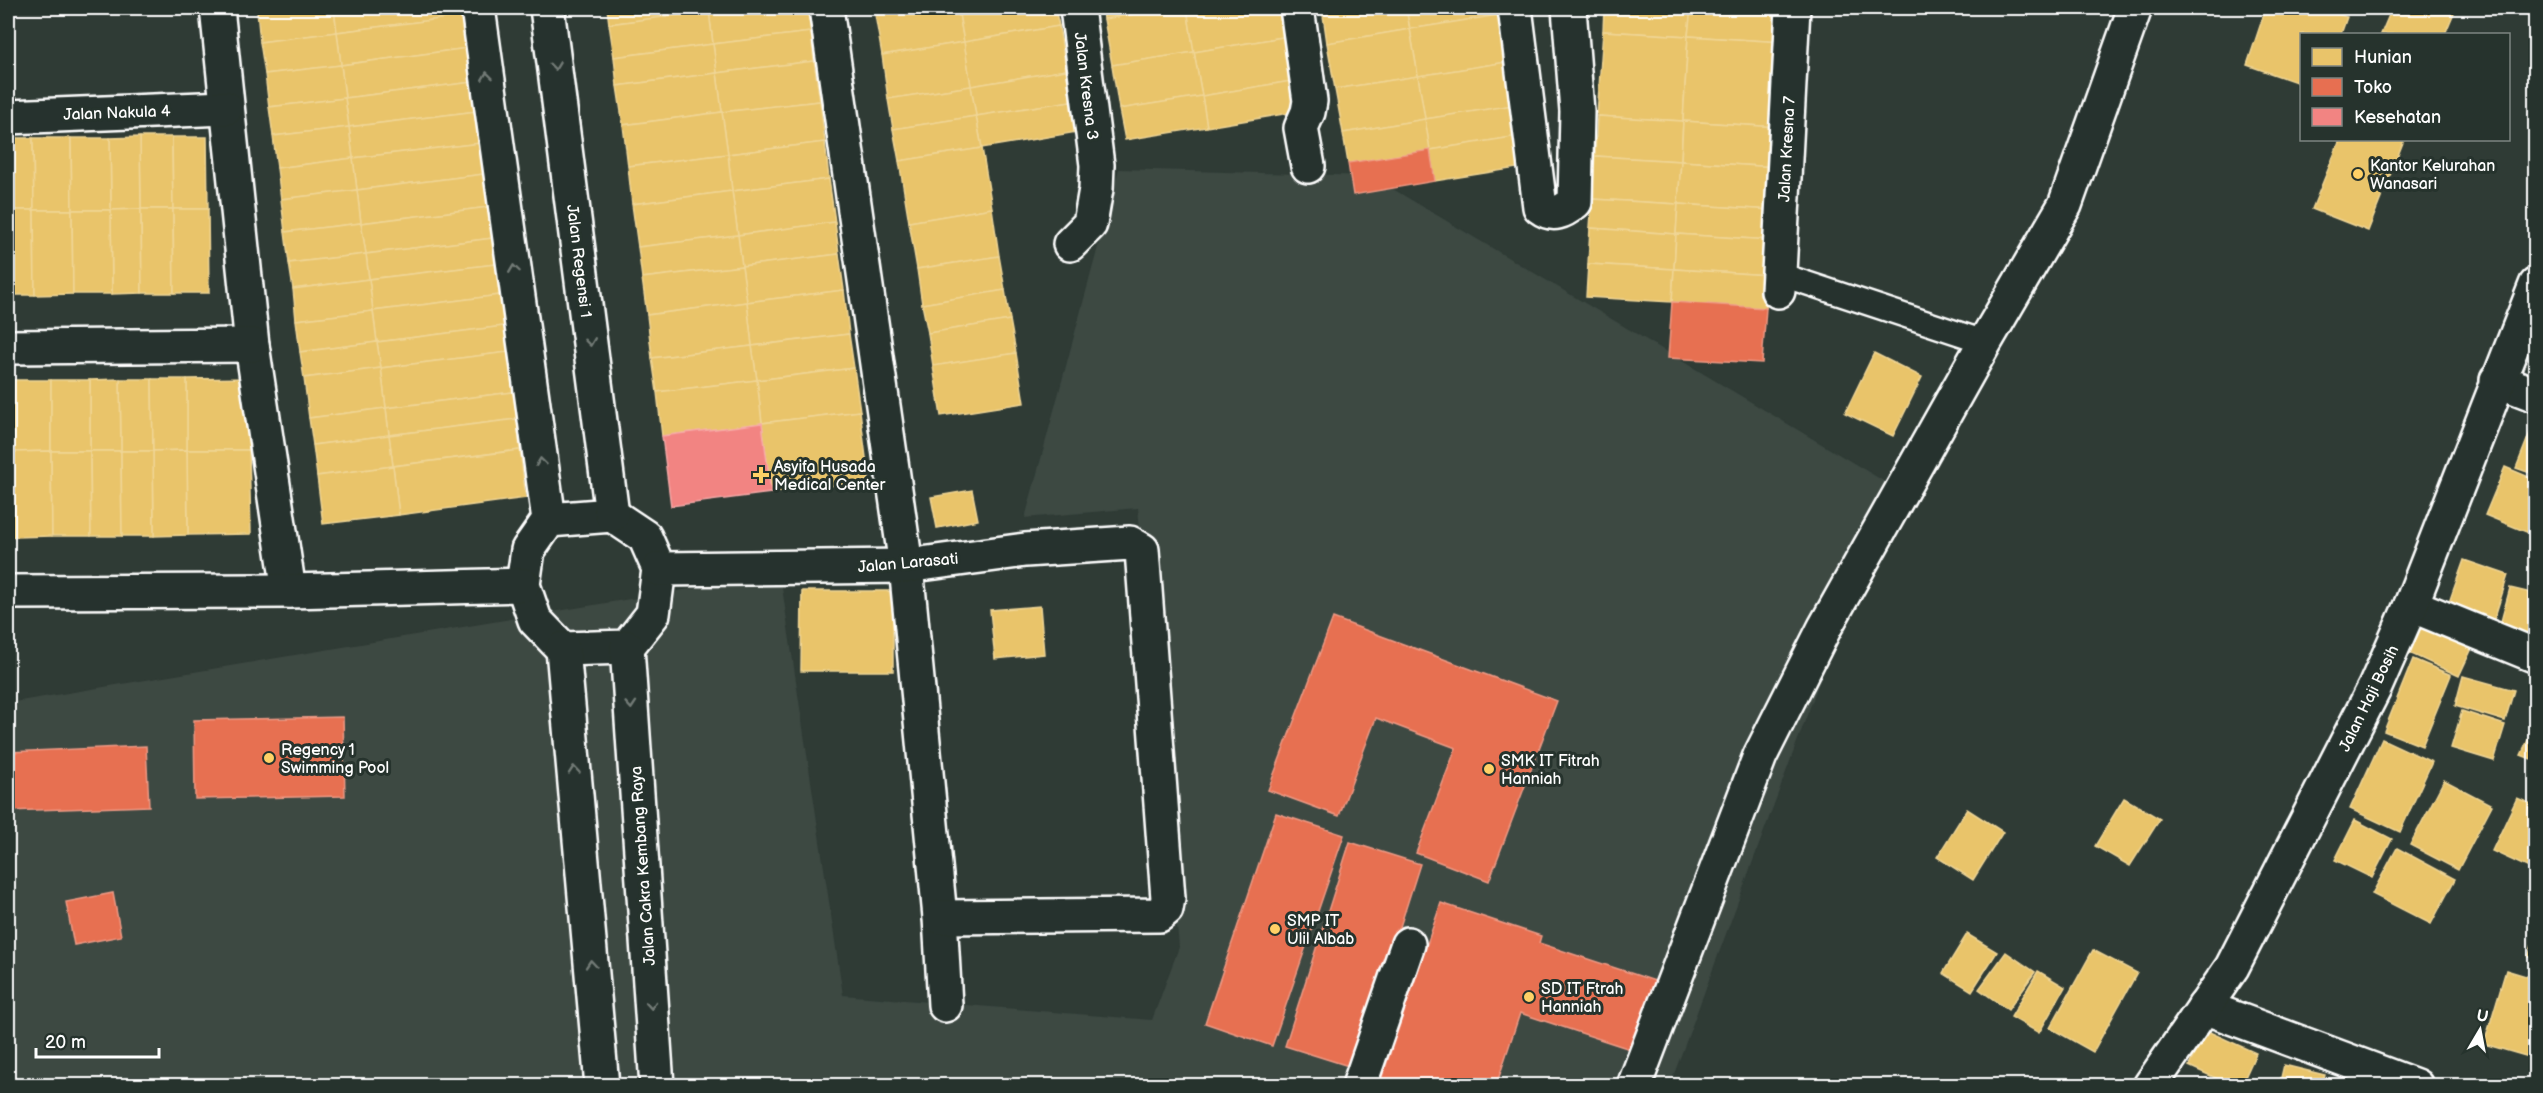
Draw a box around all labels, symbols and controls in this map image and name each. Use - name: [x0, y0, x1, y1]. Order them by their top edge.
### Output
- street label: Jalan Kresna 3: [1069, 31, 1102, 141]
- legend: [2300, 33, 2510, 141]
- text: Hunian: [2354, 47, 2412, 68]
- one-way arrow: [548, 61, 560, 70]
- one-way arrow: [482, 71, 494, 81]
- text: Toko: [2354, 77, 2392, 98]
- street label: Jalan Kresna 7: [1775, 96, 1800, 202]
- street label: Jalan Nakula 4: [63, 102, 171, 125]
- text: Kesehatan: [2354, 107, 2441, 128]
- place label: Kantor Kelurahan Wanasari: [2370, 157, 2495, 194]
- marker: Kantor Kelurahan Wanasari: [2351, 167, 2365, 181]
- street label: Jalan Regensi 1: [562, 204, 595, 319]
- one-way arrow: [508, 265, 521, 274]
- one-way arrow: [583, 338, 596, 347]
- one-way arrow: [535, 458, 547, 467]
- place label: Asyifa Husada Medical Center: [774, 458, 885, 495]
- marker: Asyifa Husada Medical Center: [752, 466, 770, 484]
- street label: Jalan Larasati: [857, 550, 959, 577]
- street label: Jalan Haji Bosih: [2335, 642, 2403, 755]
- one-way arrow: [624, 701, 637, 710]
- place label: Regency 1 Swimming Pool: [281, 741, 389, 778]
- marker: Regency 1 Swimming Pool: [262, 751, 276, 765]
- place label: SMK IT Fitrah Hanniah: [1501, 752, 1600, 789]
- marker: SMK IT Fitrah Hanniah: [1482, 762, 1496, 776]
- street label: Jalan Cakra Kembang Raya: [627, 765, 660, 966]
- one-way arrow: [568, 766, 581, 775]
- place label: SMP IT Ulil Albab: [1287, 912, 1354, 949]
- marker: SMP IT Ulil Albab: [1268, 922, 1282, 936]
- one-way arrow: [585, 960, 598, 969]
- place label: SD IT Ftrah Hanniah: [1541, 980, 1624, 1017]
- marker: SD IT Ftrah Hanniah: [1522, 990, 1536, 1004]
- one-way arrow: [645, 1000, 658, 1009]
- north arrow: [2450, 1000, 2510, 1060]
- text: U: [2475, 1006, 2490, 1027]
- scale bar: [36, 1021, 159, 1059]
- text: 20 m: [45, 1032, 86, 1053]

